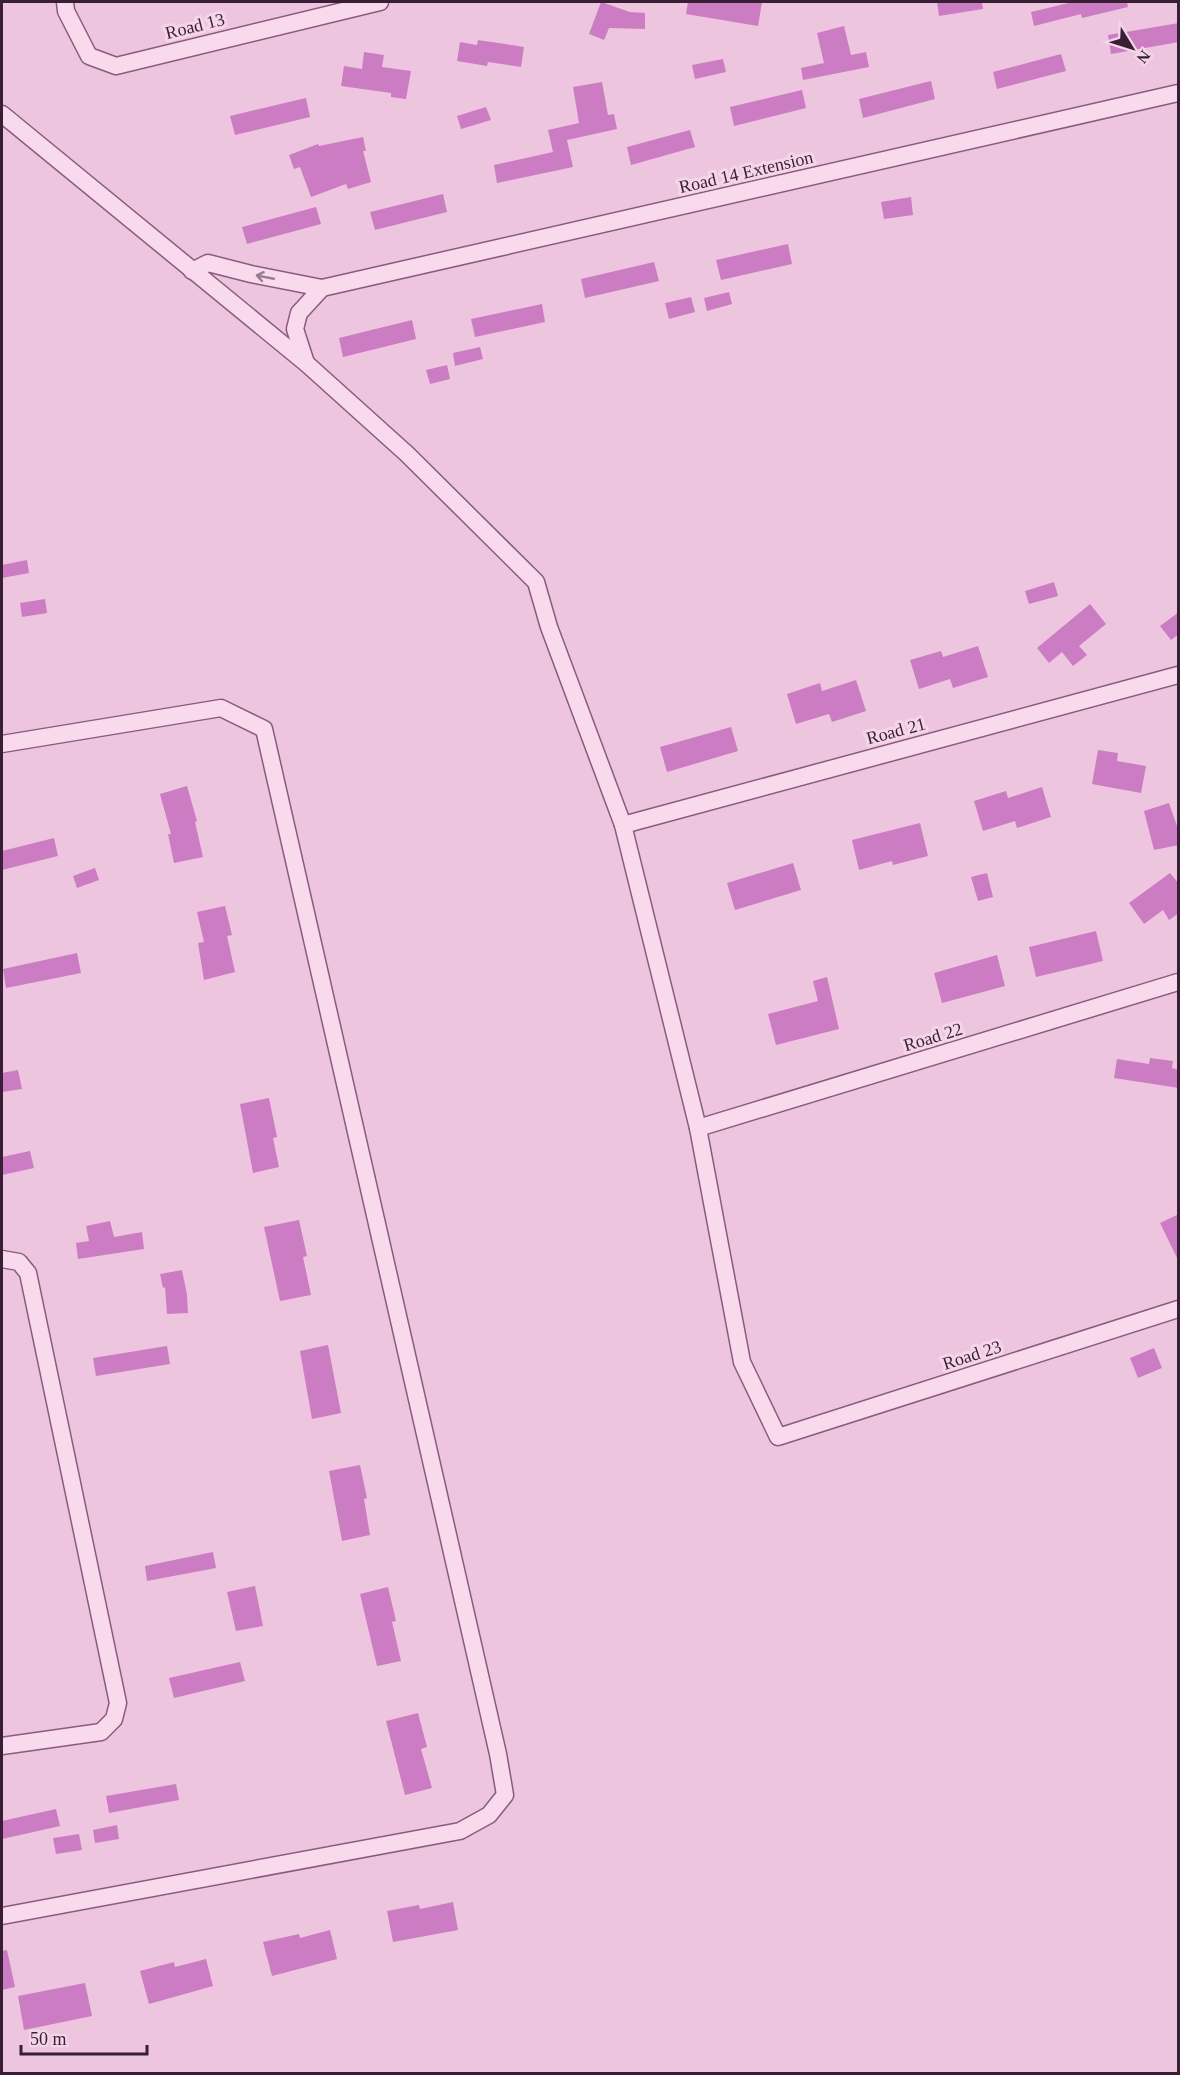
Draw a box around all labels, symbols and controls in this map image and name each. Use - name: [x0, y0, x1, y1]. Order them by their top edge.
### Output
- street label: Road 13: [163, 9, 227, 43]
- north arrow: [1102, 18, 1162, 78]
- text: N: [1133, 47, 1154, 67]
- street label: Road 14 Extension: [677, 147, 815, 197]
- one-way arrow: [255, 271, 275, 282]
- street label: Road 21: [864, 714, 928, 748]
- street label: Road 22: [901, 1019, 965, 1055]
- street label: Road 23: [940, 1336, 1004, 1374]
- scale bar: [21, 2018, 147, 2056]
- text: 50 m: [30, 2029, 67, 2049]

